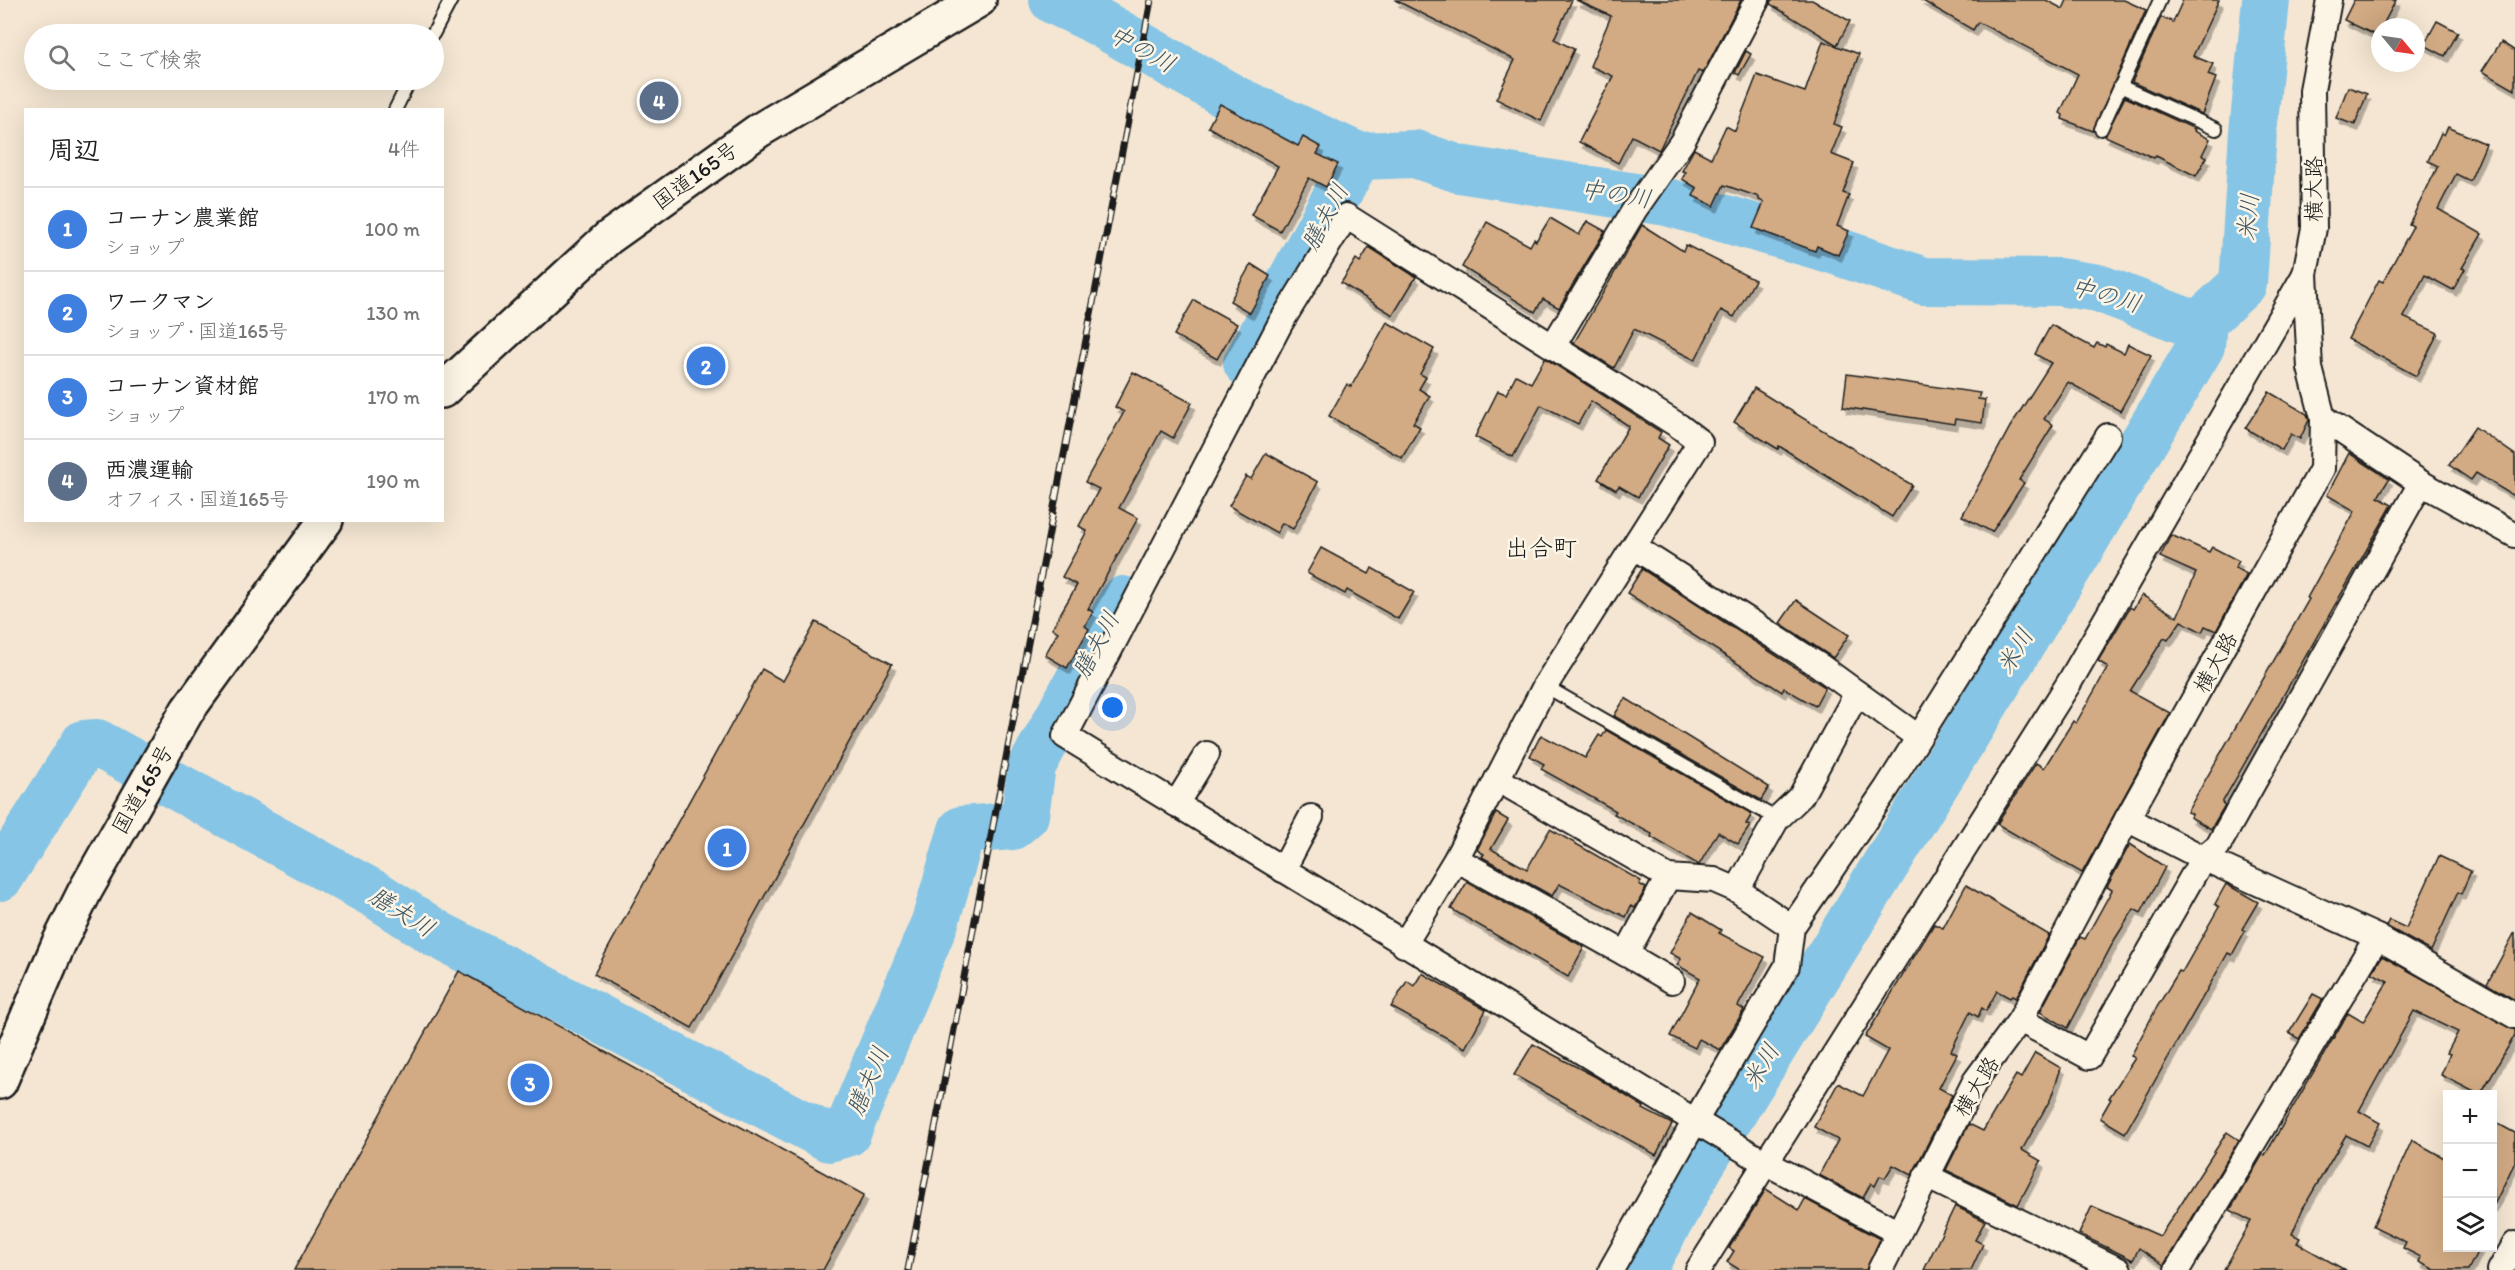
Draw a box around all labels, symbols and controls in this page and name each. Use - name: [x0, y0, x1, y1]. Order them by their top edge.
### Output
- water label: 中の川: [1104, 18, 1181, 79]
- north arrow: [2371, 18, 2425, 72]
- search box: [24, 24, 444, 90]
- icon: search: [45, 41, 78, 74]
- text: ここで検索: [93, 46, 203, 73]
- pin: 4: [640, 78, 678, 124]
- text: 周辺: [48, 134, 100, 166]
- street label: 国道165号: [647, 135, 743, 216]
- text: 4件: [388, 137, 420, 161]
- street label: 横大路: [2300, 156, 2327, 222]
- water label: 中の川: [1578, 174, 1654, 213]
- water label: 膳夫川: [1295, 178, 1354, 255]
- water label: 米川: [2231, 192, 2264, 242]
- text: コーナン農業館: [105, 204, 259, 231]
- text: 1: [63, 217, 72, 241]
- text: 100 m: [365, 217, 420, 241]
- text: ショップ: [105, 235, 184, 259]
- water label: 中の川: [2068, 271, 2145, 318]
- text: ワークマン: [105, 288, 215, 315]
- text: 2: [62, 301, 73, 325]
- text: 130 m: [366, 301, 420, 325]
- text: ショップ · 国道165号: [105, 319, 288, 343]
- pin: 2: [686, 344, 726, 388]
- text: コーナン資材館: [105, 372, 259, 399]
- text: 3: [62, 385, 73, 409]
- text: 170 m: [367, 385, 420, 409]
- text: ショップ: [105, 403, 184, 427]
- text: 西濃運輸: [105, 456, 193, 483]
- text: 4: [61, 469, 74, 493]
- text: 190 m: [367, 469, 420, 493]
- text: オフィス · 国道165号: [105, 487, 289, 511]
- district label: 出合町: [1505, 533, 1577, 562]
- water label: 膳夫川: [1066, 606, 1125, 683]
- water label: 米川: [1990, 623, 2039, 679]
- street label: 横大路: [2188, 627, 2243, 698]
- your location: [1098, 693, 1127, 722]
- street label: 国道165号: [106, 739, 179, 839]
- pin: 1: [708, 826, 746, 870]
- water label: 膳夫川: [364, 880, 440, 943]
- water label: 米川: [1736, 1038, 1785, 1094]
- water label: 膳夫川: [840, 1042, 895, 1120]
- street label: 横大路: [1948, 1051, 2005, 1122]
- pin: 3: [510, 1060, 550, 1106]
- map controls: [2443, 1090, 2497, 1252]
- button: +: [2443, 1090, 2497, 1144]
- button: −: [2443, 1144, 2497, 1198]
- button: layers: [2443, 1198, 2497, 1252]

